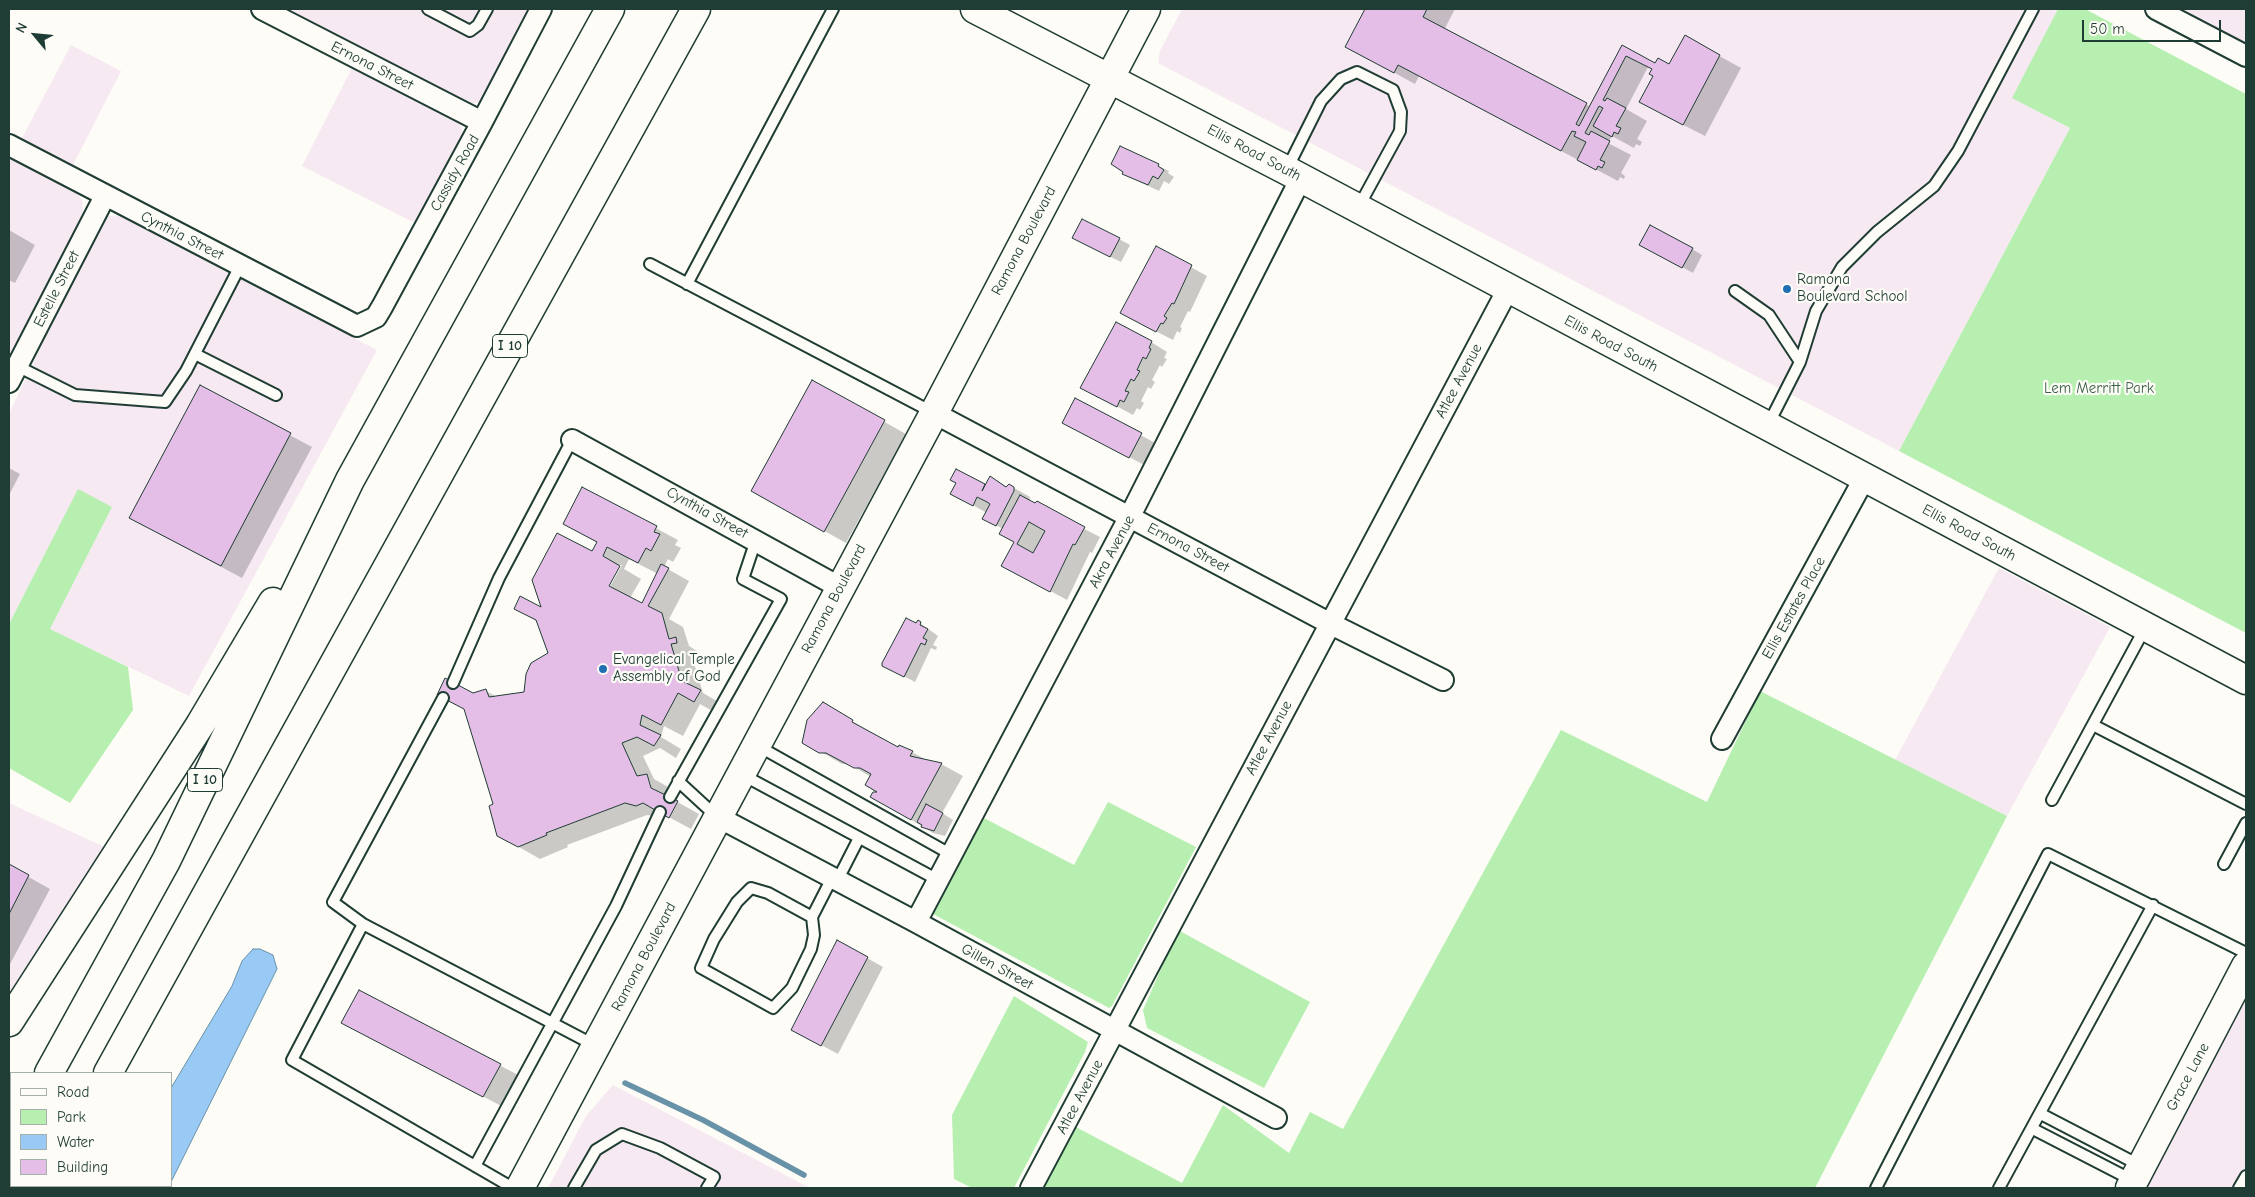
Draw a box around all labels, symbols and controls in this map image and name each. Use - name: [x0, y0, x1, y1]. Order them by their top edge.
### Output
- north arrow: [10, 10, 60, 60]
- scale bar: [2085, 10, 2224, 42]
- text: N: [12, 20, 31, 36]
- text: 50 m: [2090, 20, 2125, 38]
- street label: Ernona Street: [328, 38, 416, 94]
- street label: Ellis Road South: [1204, 121, 1304, 185]
- street label: Cassidy Road: [427, 132, 483, 214]
- street label: Ramona Boulevard: [988, 183, 1060, 299]
- street label: Cynthia Street: [138, 207, 226, 265]
- street label: Estelle Street: [30, 248, 84, 330]
- place label: Ramona Boulevard School: [1797, 271, 1908, 306]
- marker: Ramona Boulevard School: [1781, 283, 1793, 295]
- street label: Ellis Road South: [1561, 312, 1661, 376]
- road number: I 10: [492, 334, 528, 358]
- street label: Atlee Avenue: [1432, 341, 1486, 421]
- park label: Lem Merritt Park: [2044, 380, 2154, 398]
- street label: Cynthia Street: [663, 483, 751, 543]
- street label: Ellis Road South: [1919, 501, 2019, 565]
- street label: Akra Avenue: [1085, 512, 1139, 592]
- street label: Ernona Street: [1144, 519, 1232, 577]
- street label: Ramona Boulevard: [798, 541, 870, 657]
- street label: Ellis Estates Place: [1759, 554, 1829, 662]
- place label: Evangelical Temple Assembly of God: [613, 651, 735, 686]
- marker: Evangelical Temple Assembly of God: [597, 663, 609, 675]
- street label: Atlee Avenue: [1242, 698, 1296, 778]
- road number: I 10: [188, 768, 222, 792]
- street label: Ramona Boulevard: [608, 899, 680, 1015]
- street label: Gillen Street: [958, 940, 1036, 994]
- street label: Grace Lane: [2163, 1040, 2213, 1114]
- street label: Atlee Avenue: [1053, 1057, 1107, 1137]
- legend: [10, 1072, 172, 1187]
- text: Road: [57, 1083, 89, 1101]
- text: Park: [57, 1108, 86, 1126]
- text: Water: [57, 1133, 94, 1151]
- text: Building: [57, 1158, 108, 1176]

